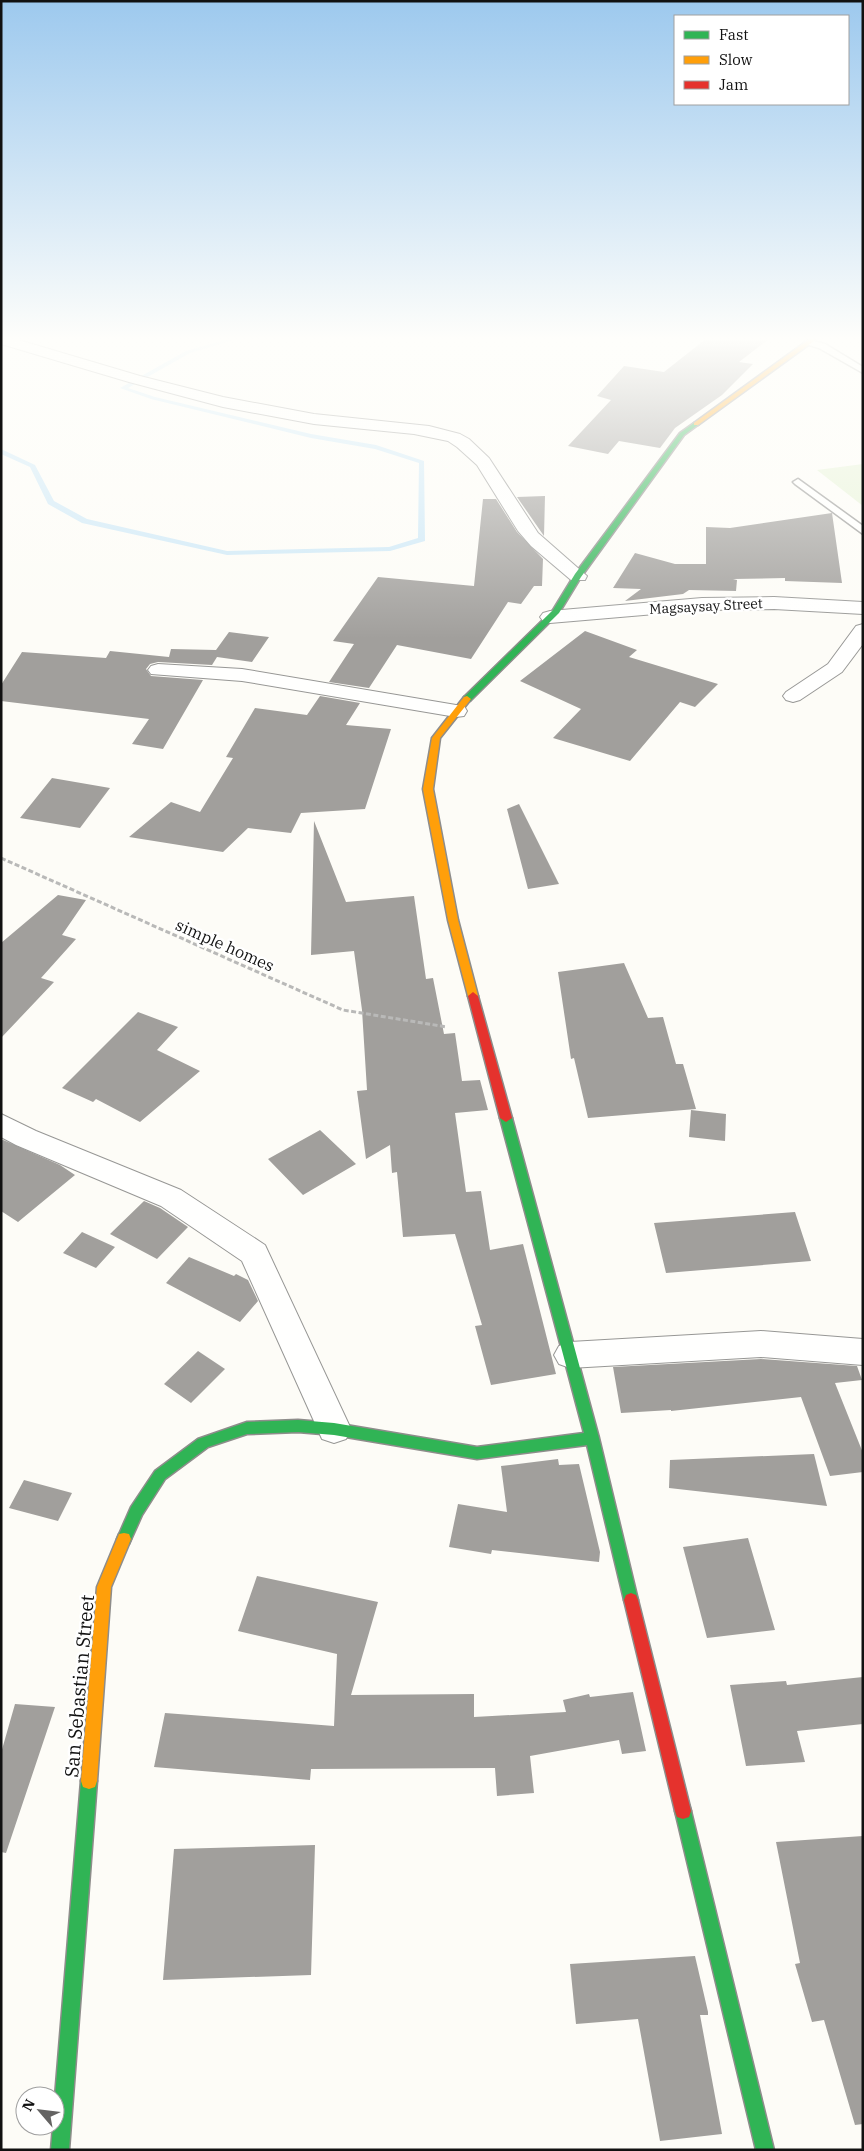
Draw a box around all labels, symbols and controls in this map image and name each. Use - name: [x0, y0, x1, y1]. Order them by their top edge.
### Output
- legend: [674, 15, 849, 105]
- text: Fast: [719, 25, 749, 44]
- text: Slow: [719, 50, 753, 69]
- text: Jam: [719, 75, 748, 94]
- street label: Magsaysay Street: [649, 594, 763, 618]
- street label: simple homes: [173, 914, 277, 976]
- street label: San Sebastian Street: [59, 1593, 99, 1778]
- north arrow: [15, 2086, 65, 2136]
- text: N: [18, 2096, 39, 2114]

